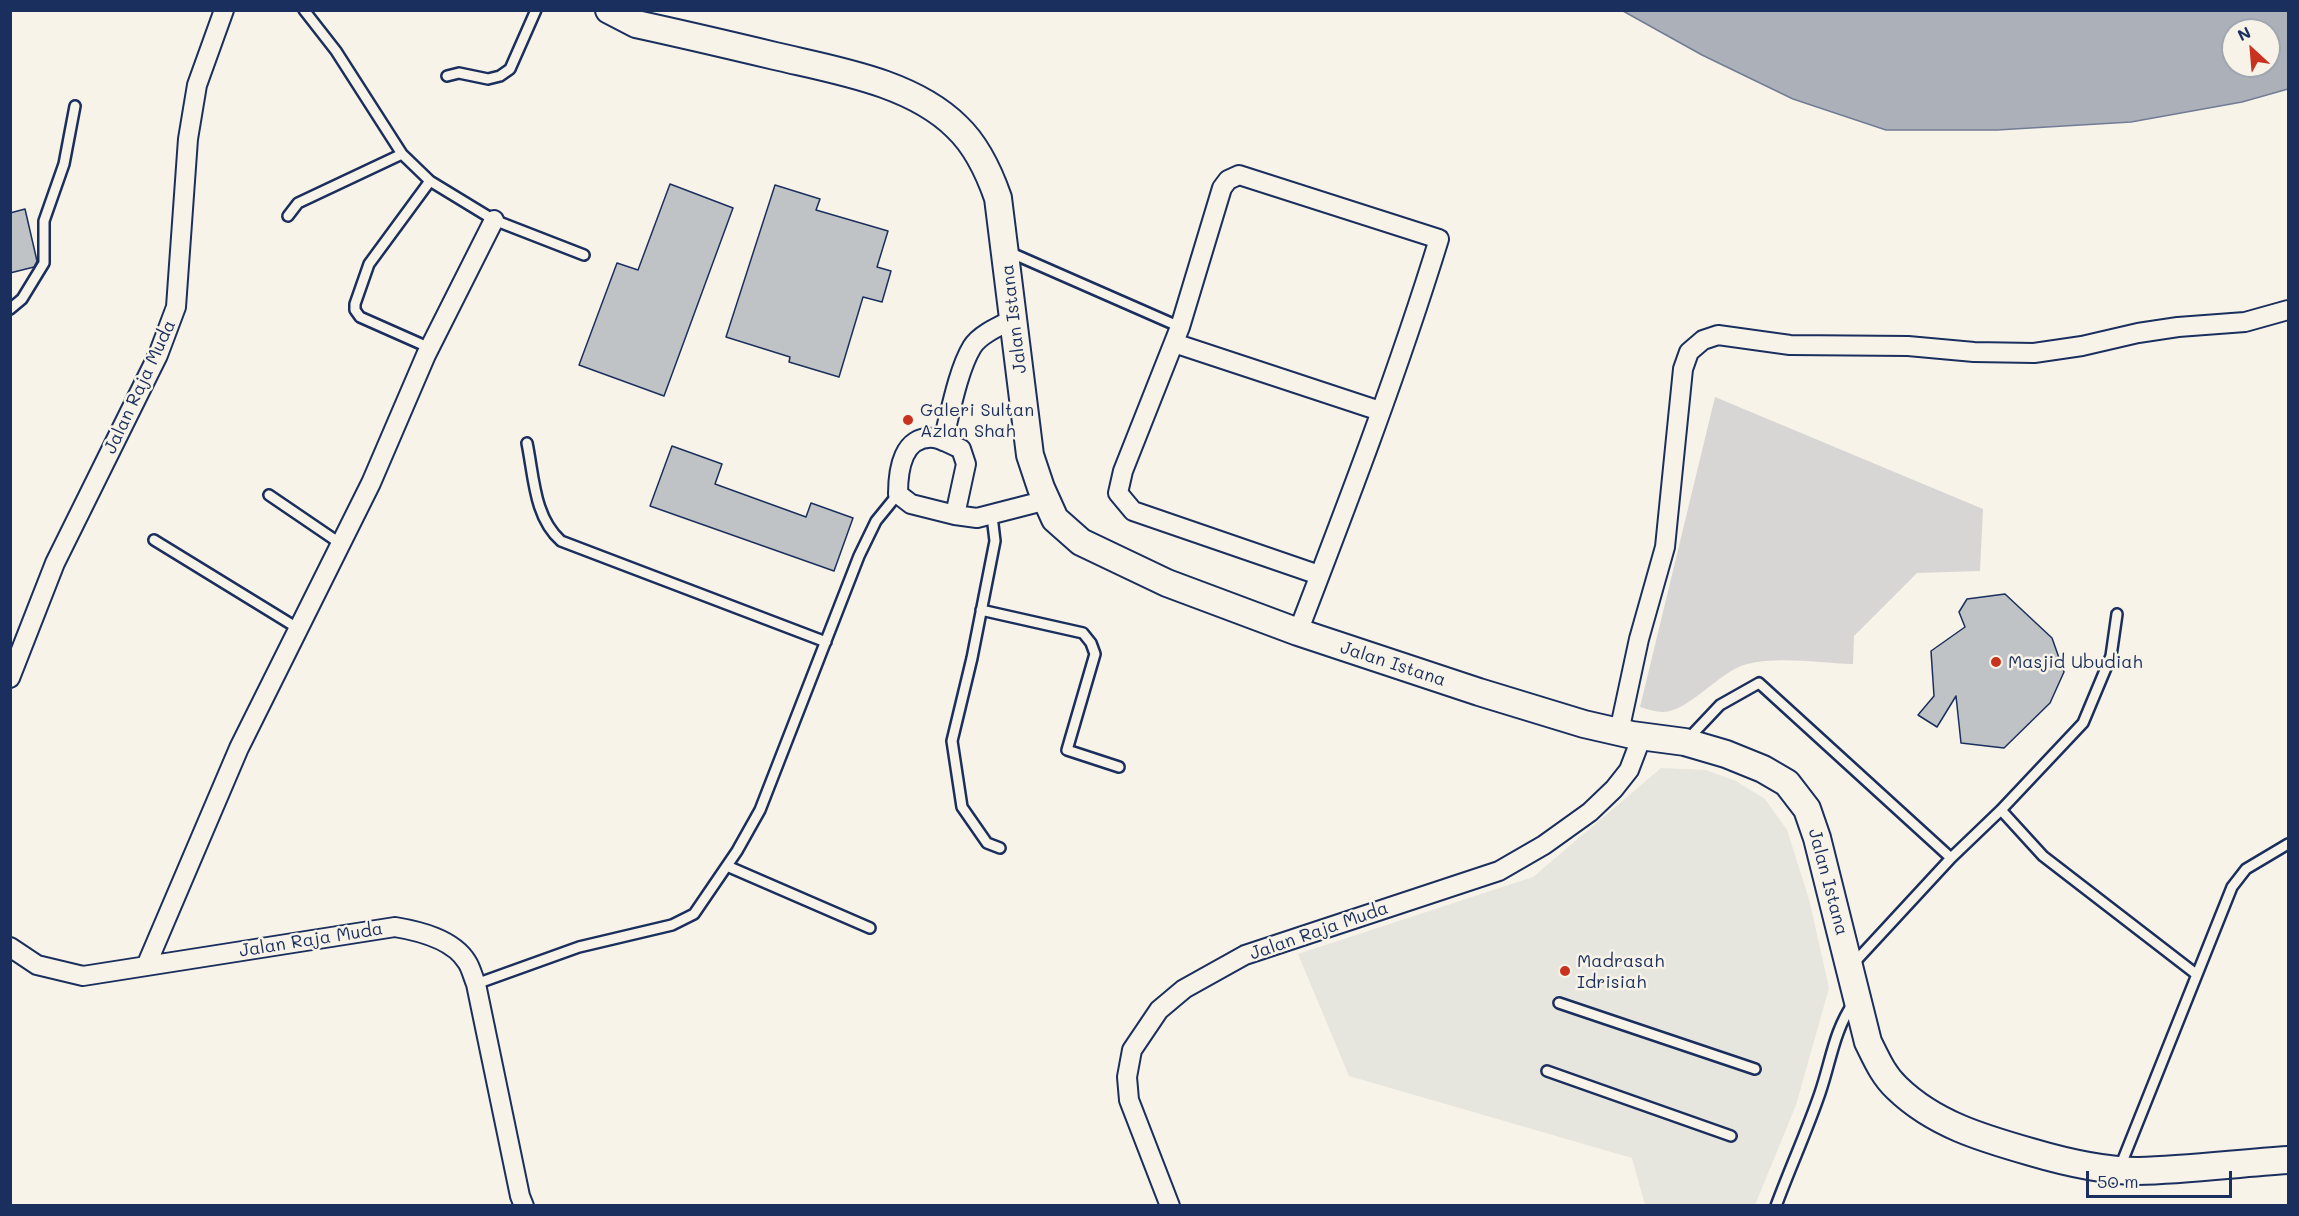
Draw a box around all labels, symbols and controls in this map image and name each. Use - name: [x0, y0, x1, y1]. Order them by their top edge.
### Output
- north arrow: [2221, 18, 2281, 78]
- text: N: [2234, 21, 2254, 45]
- street label: Jalan Istana: [997, 263, 1031, 375]
- street label: Jalan Raja Muda: [100, 317, 180, 457]
- place label: Galeri Sultan Azlan Shah: [920, 399, 1034, 442]
- marker: Galeri Sultan Azlan Shah: [901, 413, 915, 427]
- street label: Jalan Istana: [1338, 637, 1448, 691]
- place label: Masjid Ubudiah: [2008, 651, 2143, 673]
- marker: Masjid Ubudiah: [1989, 655, 2003, 669]
- street label: Jalan Istana: [1803, 826, 1853, 938]
- street label: Jalan Raja Muda: [1247, 897, 1391, 965]
- street label: Jalan Raja Muda: [238, 918, 384, 962]
- place label: Madrasah Idrisiah: [1577, 950, 1664, 992]
- marker: Madrasah Idrisiah: [1558, 964, 1572, 978]
- scale bar: [2089, 1159, 2234, 1197]
- text: 50 m: [2097, 1169, 2139, 1193]

